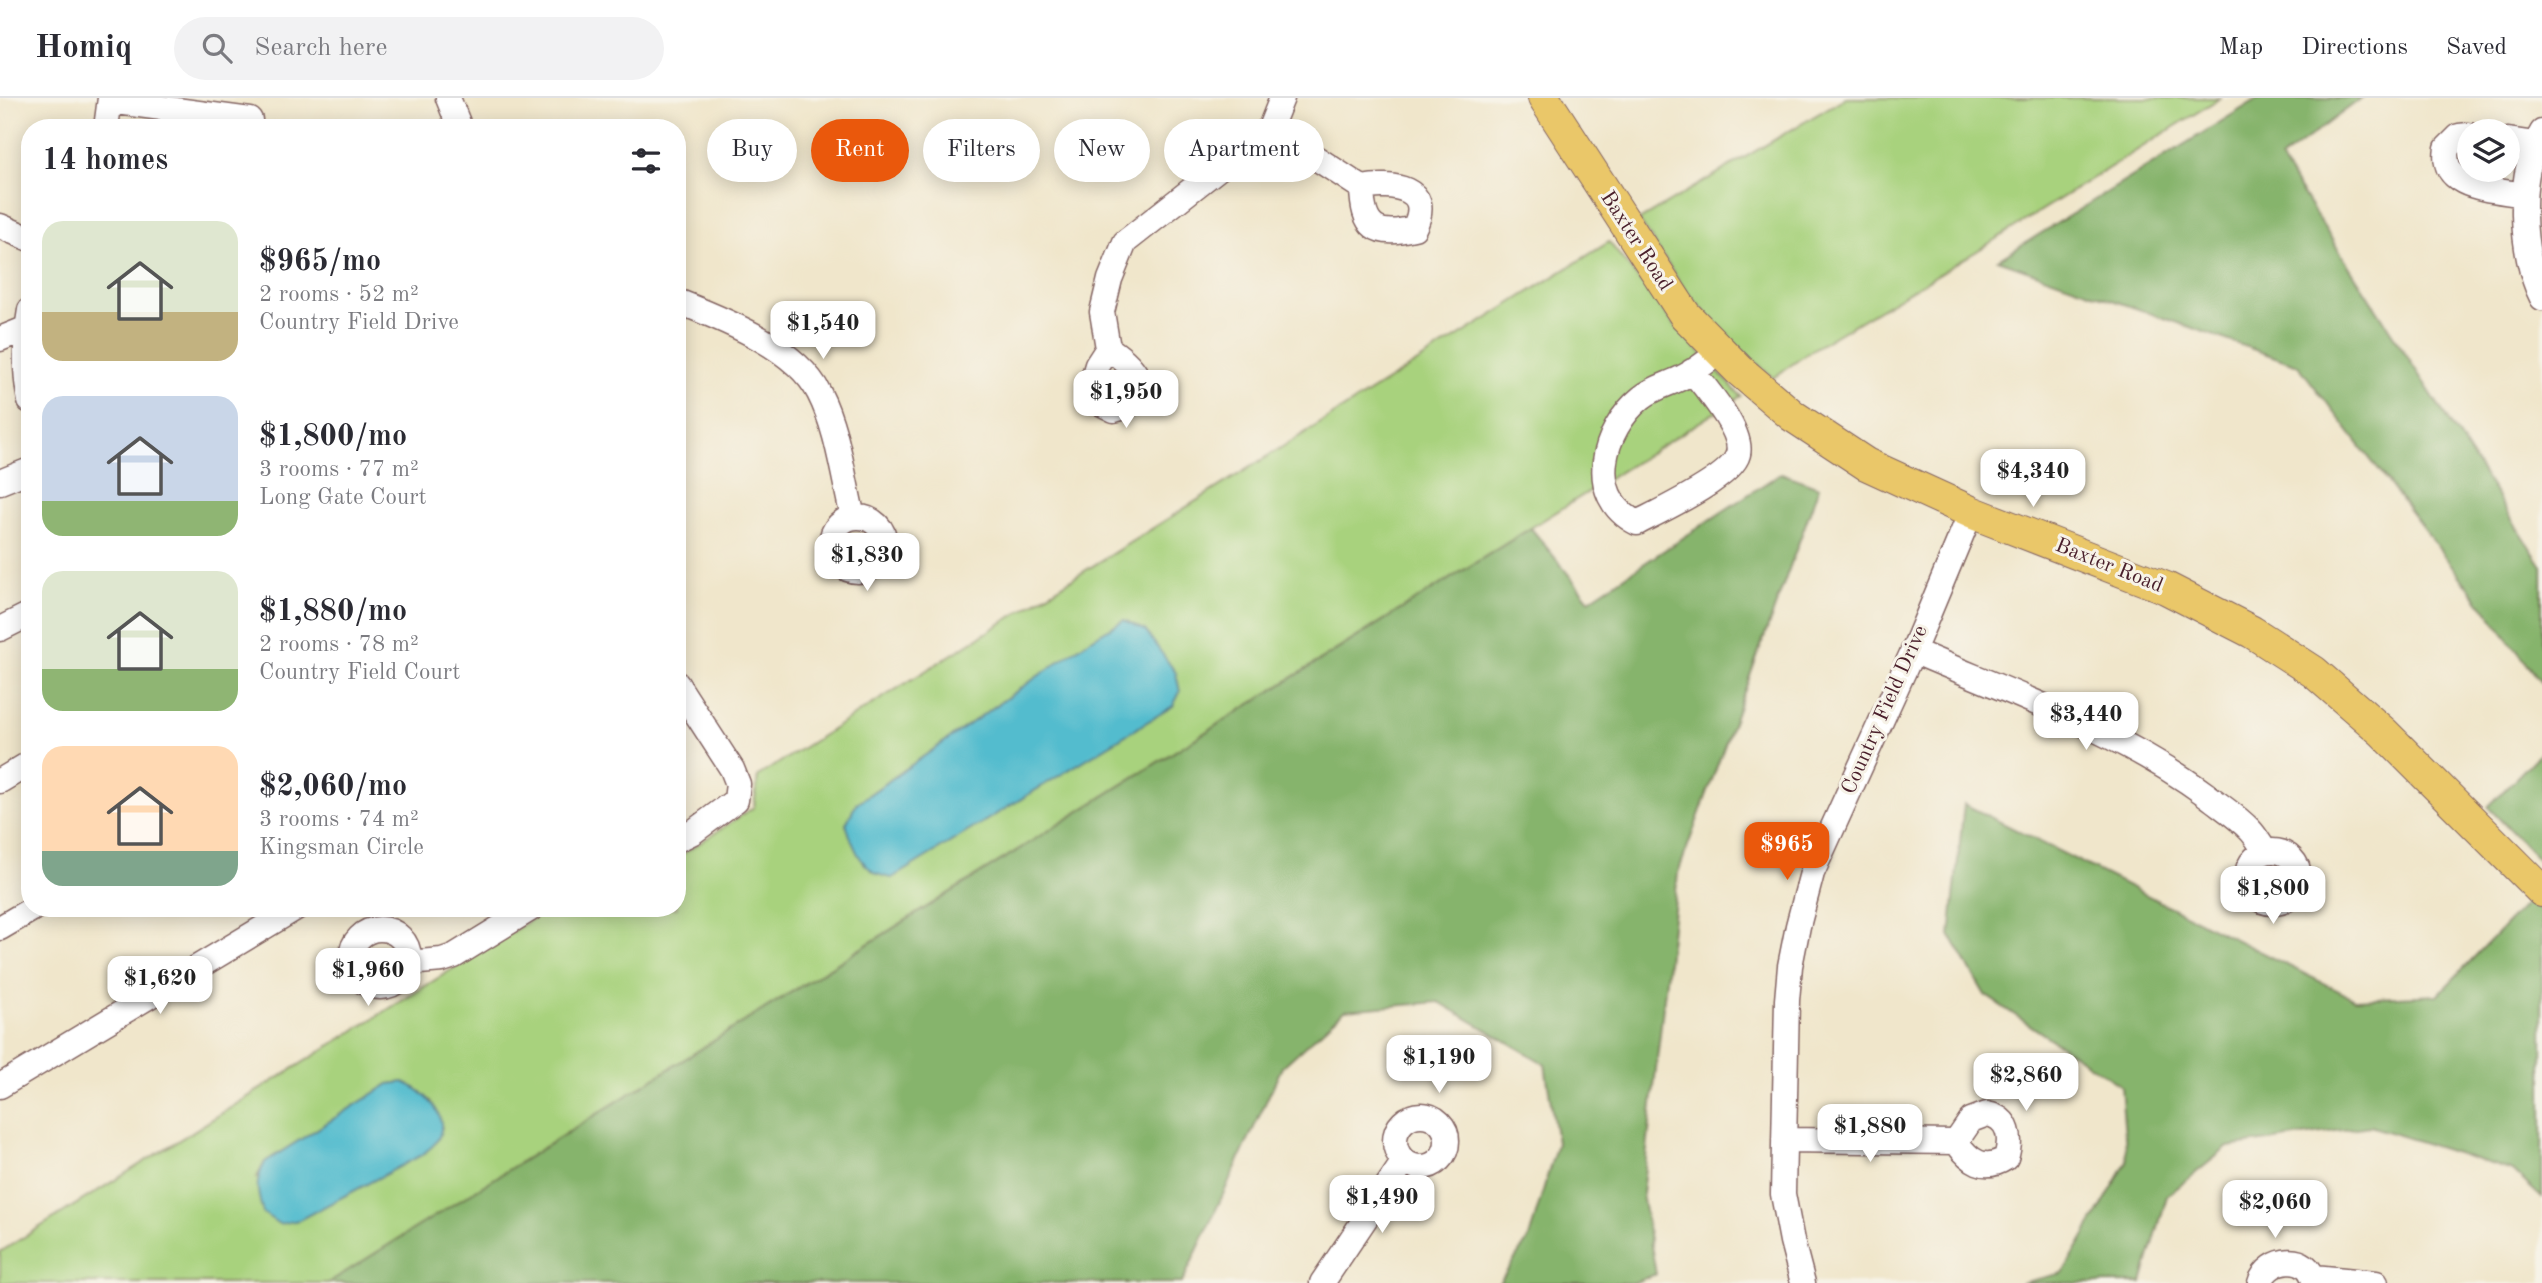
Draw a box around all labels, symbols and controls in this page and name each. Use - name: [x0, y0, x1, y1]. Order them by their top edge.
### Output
- search box: [174, 17, 664, 80]
- icon: search: [198, 29, 236, 67]
- text: Homiq: [35, 32, 132, 65]
- text: Search here: [254, 35, 387, 61]
- text: Map: [2219, 36, 2263, 60]
- text: Directions: [2301, 36, 2408, 60]
- text: Saved: [2446, 36, 2507, 60]
- chip: Buy: [707, 119, 797, 182]
- chip: Rent: [811, 119, 909, 182]
- chip: Filters: [923, 119, 1040, 182]
- chip: New: [1054, 119, 1150, 182]
- chip: Apartment: [1164, 119, 1324, 182]
- map controls: [2457, 119, 2520, 182]
- button: layers: [2457, 119, 2520, 182]
- icon: filters: [627, 142, 665, 180]
- text: 14 homes: [42, 146, 168, 176]
- street label: Baxter Road: [1596, 187, 1676, 295]
- text: $965/mo: [259, 247, 381, 277]
- icon: home: [98, 249, 182, 333]
- text: 2 rooms · 52 m²: [259, 283, 419, 306]
- pin: $1,540: [766, 302, 880, 361]
- text: Country Field Drive: [259, 311, 459, 334]
- text: $1,540: [786, 312, 860, 335]
- pin: $1,950: [1069, 370, 1183, 430]
- text: $1,950: [1089, 381, 1163, 404]
- text: $1,800/mo: [259, 422, 407, 452]
- icon: home: [98, 424, 182, 508]
- pin: $4,340: [1976, 450, 2090, 509]
- text: 3 rooms · 77 m²: [259, 458, 419, 481]
- text: $4,340: [1996, 460, 2070, 483]
- text: Long Gate Court: [259, 486, 427, 509]
- pin: $1,830: [810, 533, 924, 593]
- street label: Baxter Road: [2052, 535, 2166, 597]
- text: $1,830: [830, 544, 904, 567]
- text: $1,880/mo: [259, 597, 407, 627]
- icon: home: [98, 599, 182, 683]
- street label: Country Field Drive: [1838, 622, 1932, 798]
- text: 2 rooms · 78 m²: [259, 633, 419, 656]
- text: Country Field Court: [259, 661, 460, 684]
- pin: $3,440: [2029, 692, 2143, 752]
- text: $3,440: [2049, 703, 2123, 726]
- text: $2,060/mo: [259, 772, 407, 802]
- icon: home: [98, 774, 182, 858]
- text: 3 rooms · 74 m²: [259, 808, 419, 831]
- pin: $965: [1746, 822, 1828, 882]
- text: $965: [1760, 833, 1814, 856]
- text: Kingsman Circle: [259, 836, 424, 859]
- pin: $1,800: [2216, 866, 2330, 926]
- text: $1,800: [2236, 877, 2310, 900]
- pin: $1,960: [311, 948, 425, 1008]
- pin: $1,620: [103, 956, 217, 1016]
- text: $1,960: [331, 959, 405, 982]
- text: $1,620: [123, 967, 197, 990]
- pin: $1,190: [1382, 1035, 1496, 1095]
- text: $1,190: [1402, 1046, 1476, 1069]
- pin: $2,860: [1969, 1054, 2083, 1113]
- text: $2,860: [1989, 1064, 2063, 1087]
- pin: $1,880: [1813, 1104, 1927, 1164]
- text: $1,880: [1833, 1115, 1907, 1138]
- pin: $1,490: [1325, 1176, 1439, 1235]
- pin: $2,060: [2218, 1180, 2332, 1240]
- text: $1,490: [1345, 1186, 1419, 1209]
- text: $2,060: [2238, 1191, 2312, 1214]

